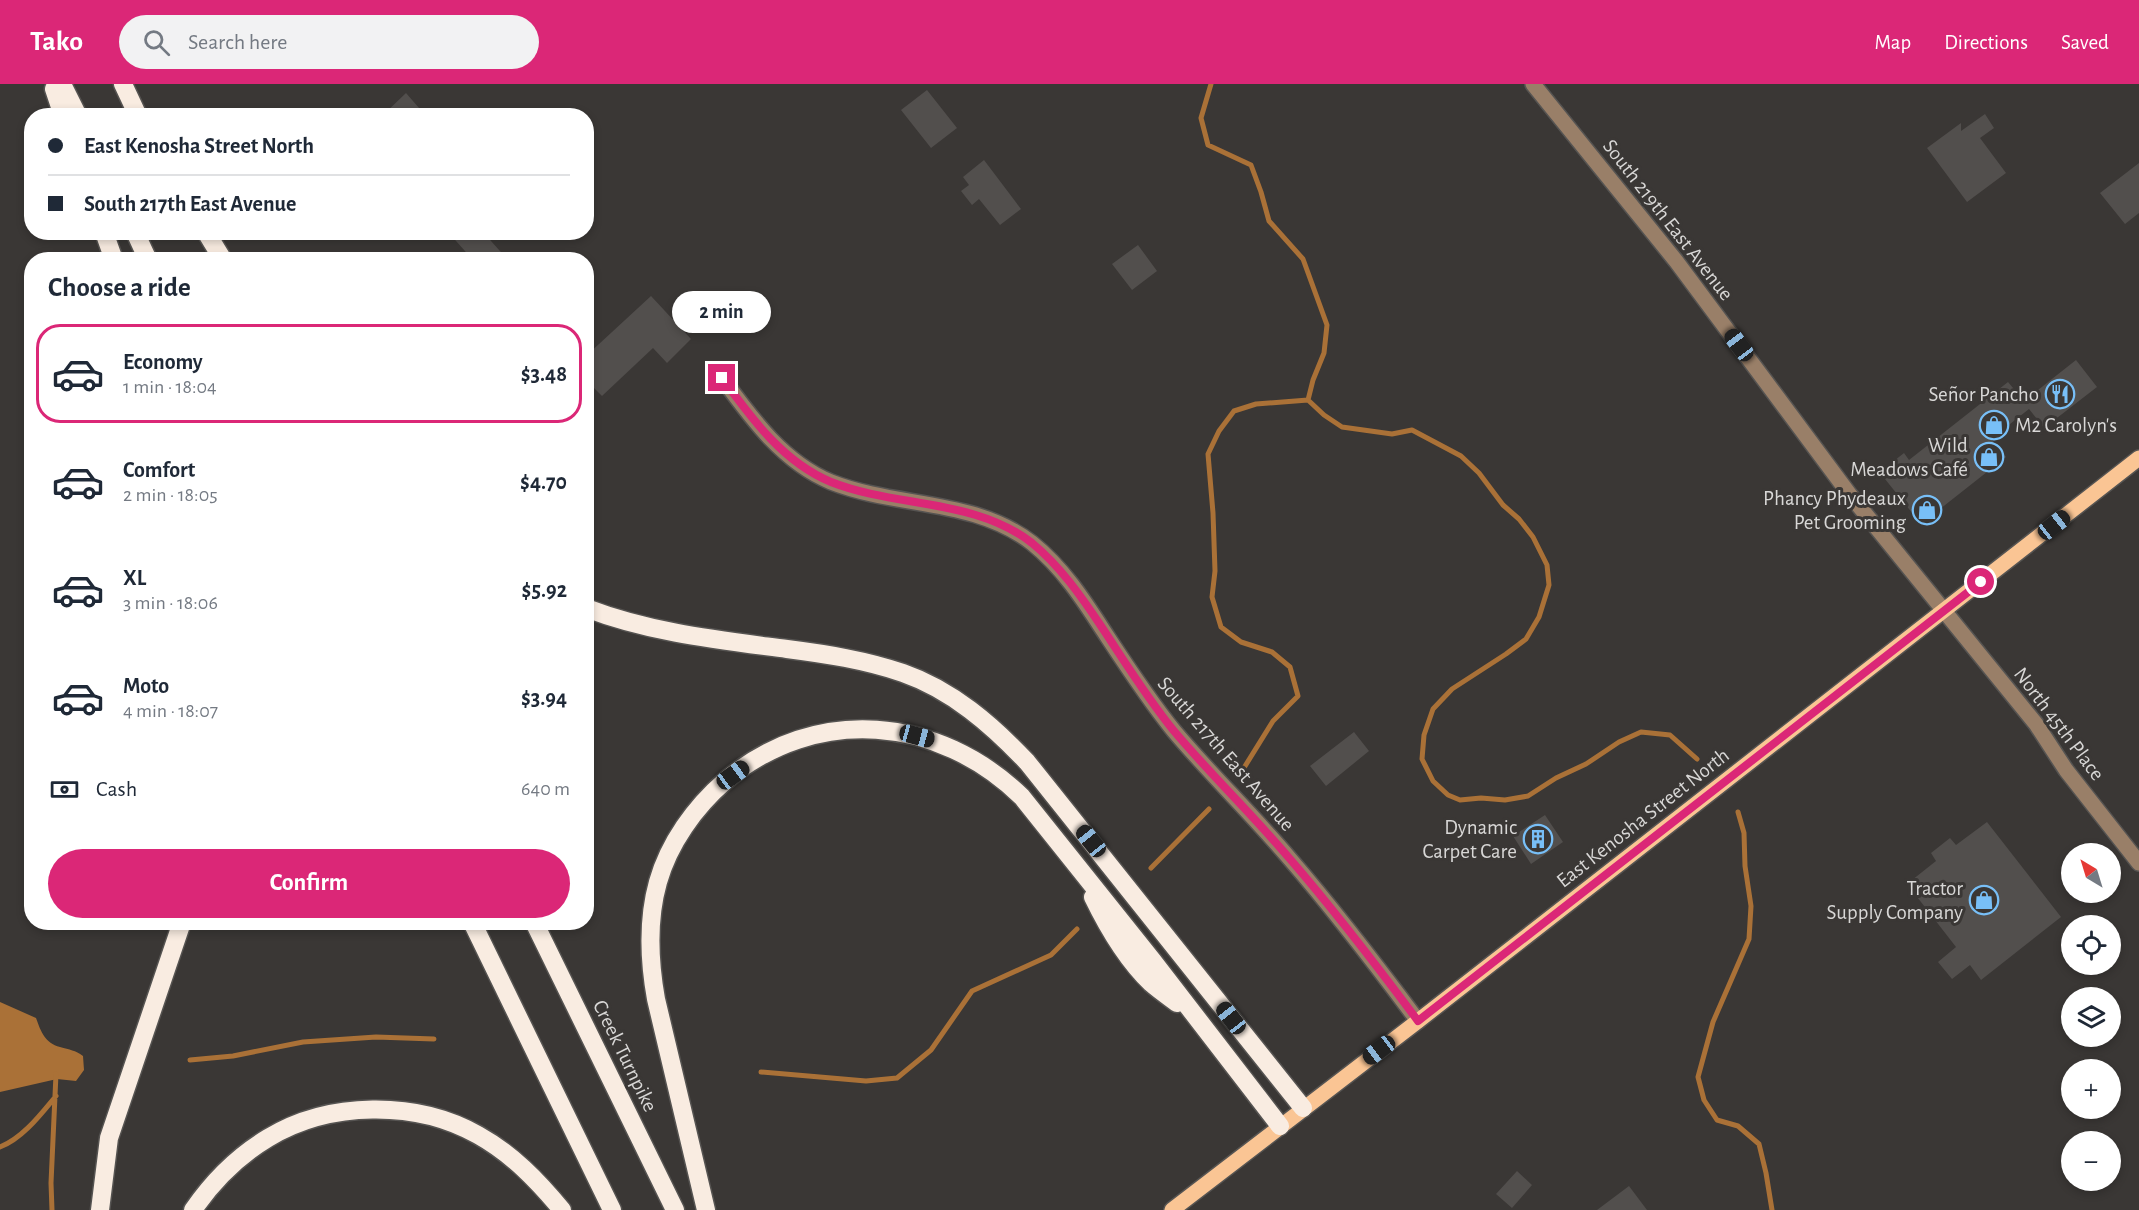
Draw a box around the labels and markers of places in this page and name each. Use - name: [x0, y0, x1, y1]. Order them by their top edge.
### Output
- restaurant icon: Señor Pancho: [2044, 378, 2076, 410]
- place label: Señor Pancho: [1929, 384, 2039, 405]
- shop icon: M2 Carolyn's: [1978, 409, 2010, 441]
- place label: M2 Carolyn's: [2015, 415, 2117, 436]
- place label: Wild Meadows Café: [1850, 435, 1968, 480]
- shop icon: Wild Meadows Café: [1973, 441, 2005, 473]
- place label: Phancy Phydeaux Pet Grooming: [1763, 488, 1907, 533]
- shop icon: Phancy Phydeaux Pet Grooming: [1911, 494, 1943, 526]
- place label: Dynamic Carpet Care: [1422, 817, 1517, 862]
- building icon: Dynamic Carpet Care: [1522, 823, 1554, 855]
- place label: Tractor Supply Company: [1826, 878, 1963, 923]
- shop icon: Tractor Supply Company: [1968, 884, 2000, 916]

